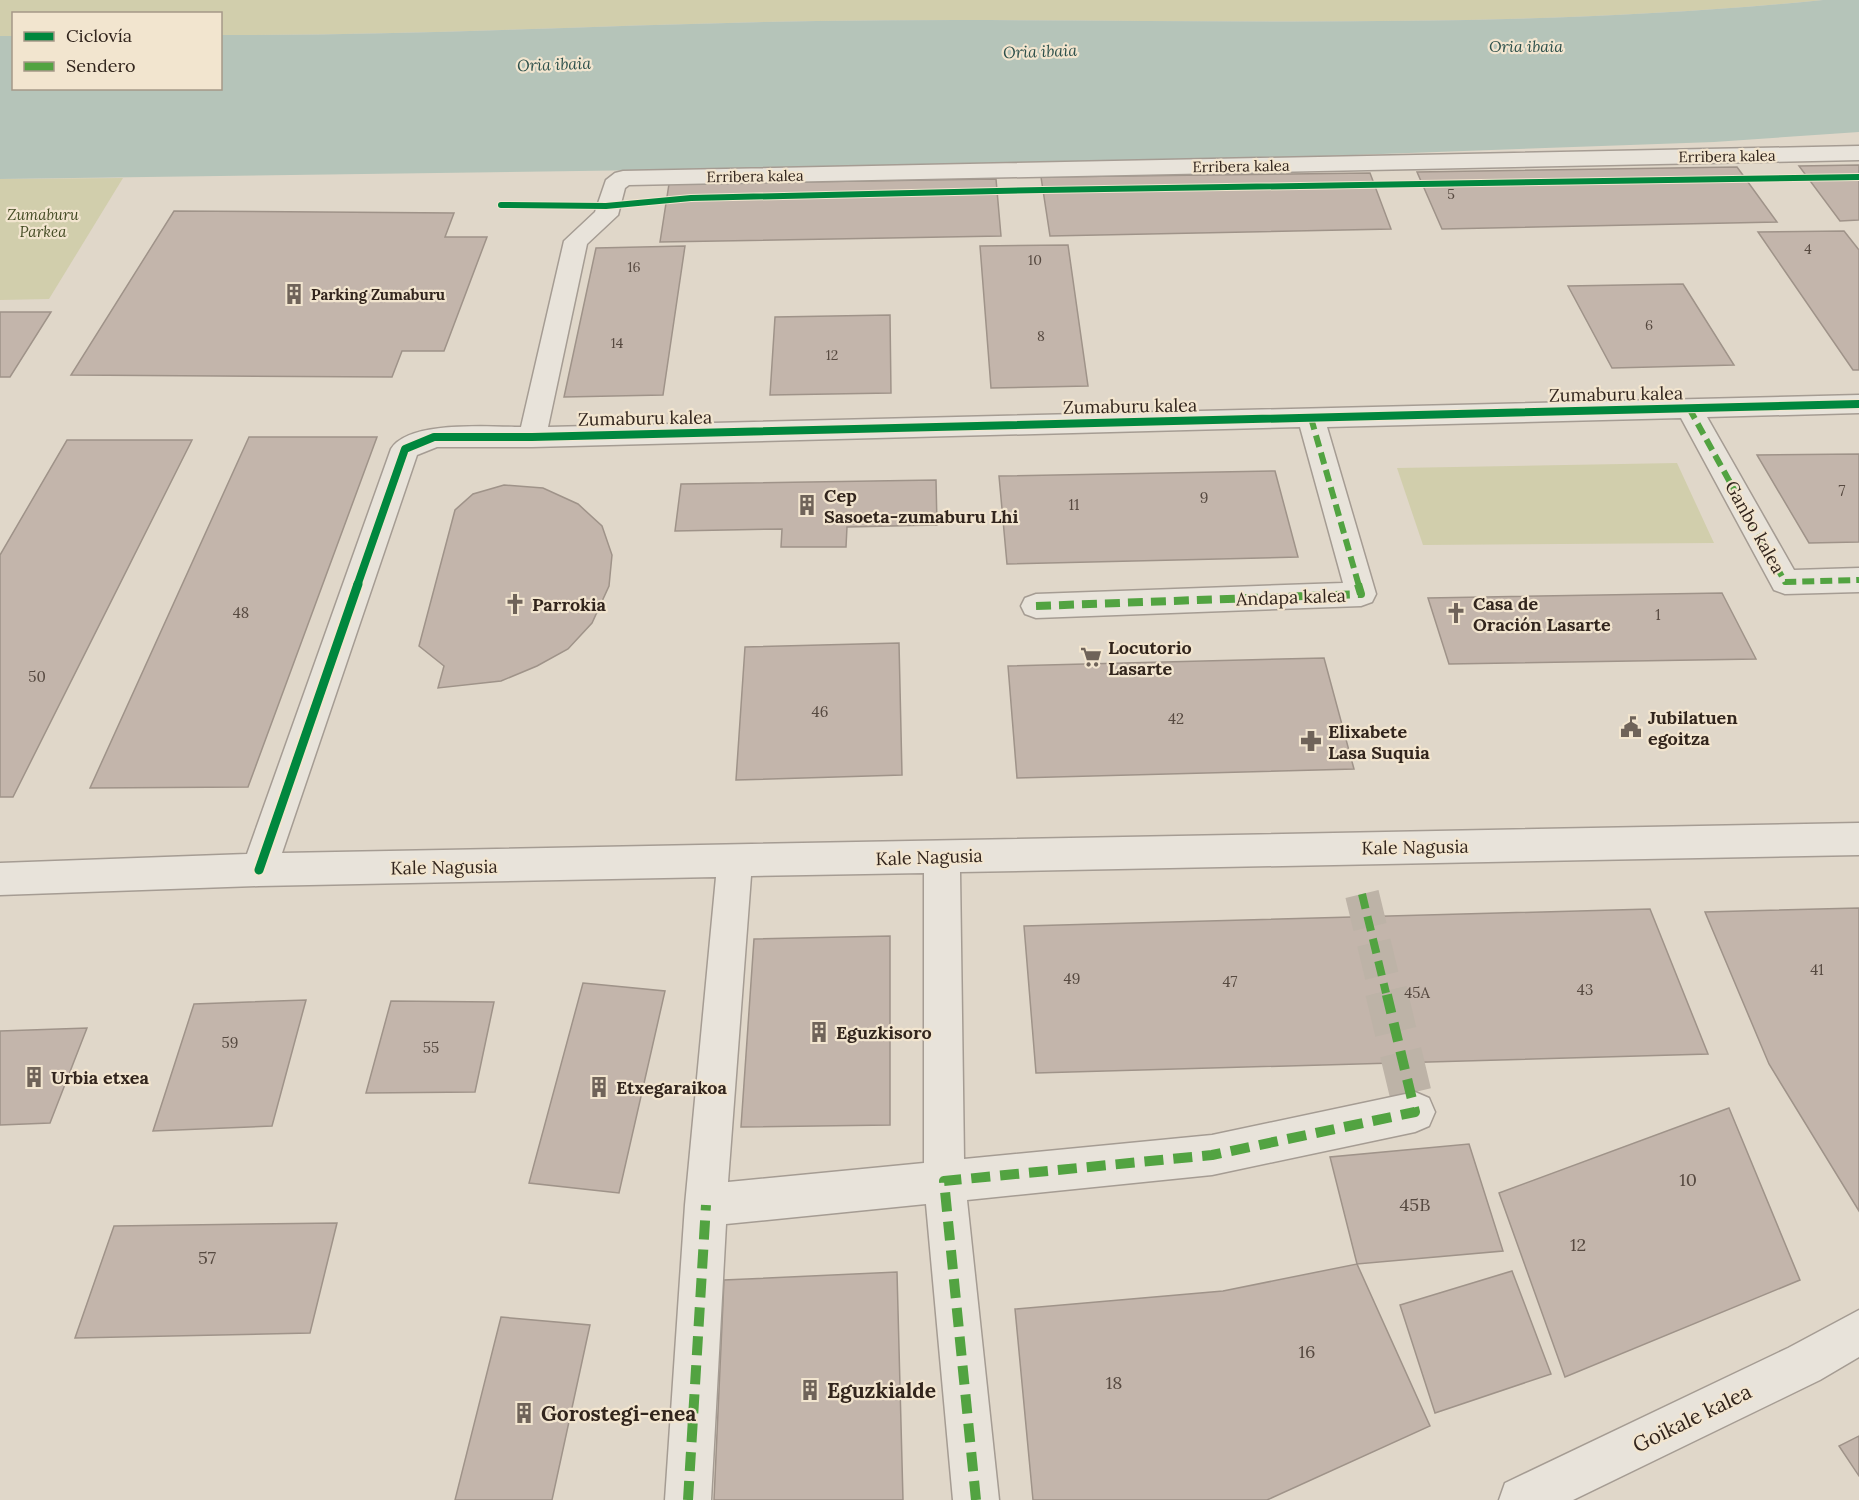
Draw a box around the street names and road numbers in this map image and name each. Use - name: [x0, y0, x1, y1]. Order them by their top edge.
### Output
- street label: Erribera kalea: [1678, 146, 1776, 166]
- street label: Erribera kalea: [1192, 156, 1290, 176]
- street label: Erribera kalea: [706, 166, 804, 186]
- street label: Zumaburu kalea: [1549, 381, 1683, 407]
- street label: Zumaburu kalea: [1063, 393, 1197, 419]
- street label: Zumaburu kalea: [578, 405, 712, 431]
- street label: Ganbo kalea: [1720, 477, 1790, 577]
- street label: Andapa kalea: [1235, 584, 1346, 610]
- street label: Kale Nagusia: [1361, 835, 1469, 859]
- street label: Kale Nagusia: [875, 844, 983, 870]
- street label: Kale Nagusia: [390, 855, 498, 879]
- street label: Goikale kalea: [1628, 1378, 1756, 1458]

